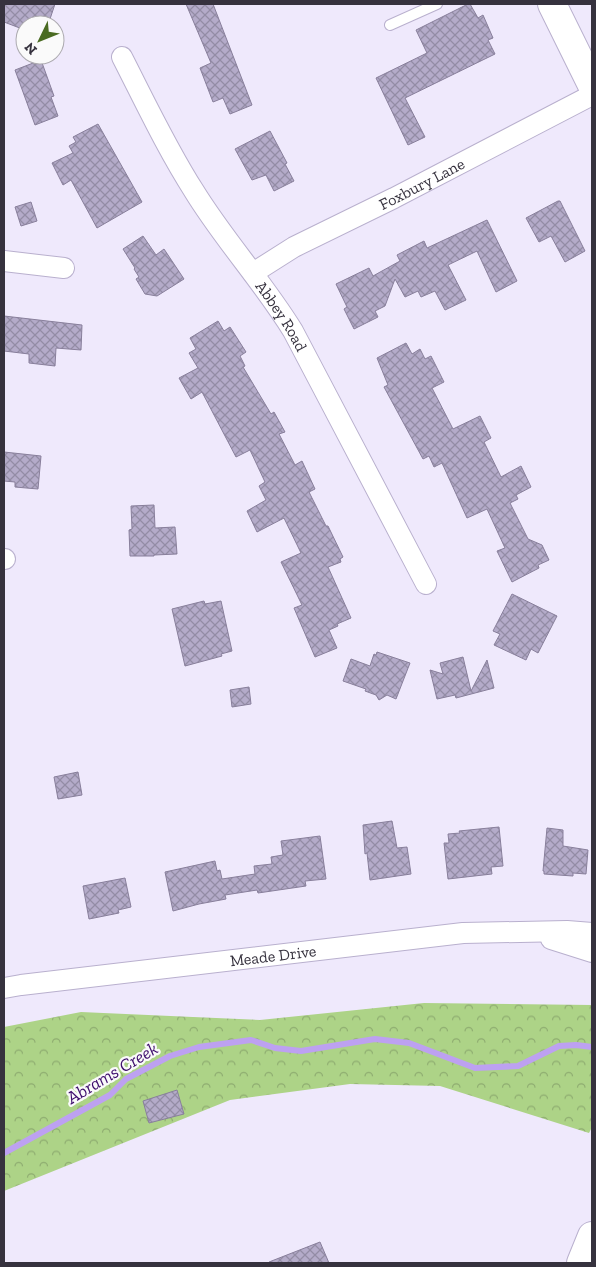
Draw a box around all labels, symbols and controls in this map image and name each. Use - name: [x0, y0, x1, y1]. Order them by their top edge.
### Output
- north arrow: [15, 15, 65, 65]
- text: N: [21, 39, 41, 58]
- street label: Foxbury Lane: [376, 154, 468, 214]
- street label: Abbey Road: [252, 277, 311, 355]
- street label: Meade Drive: [229, 941, 317, 970]
- water label: Abrams Creek: [62, 1037, 162, 1109]

